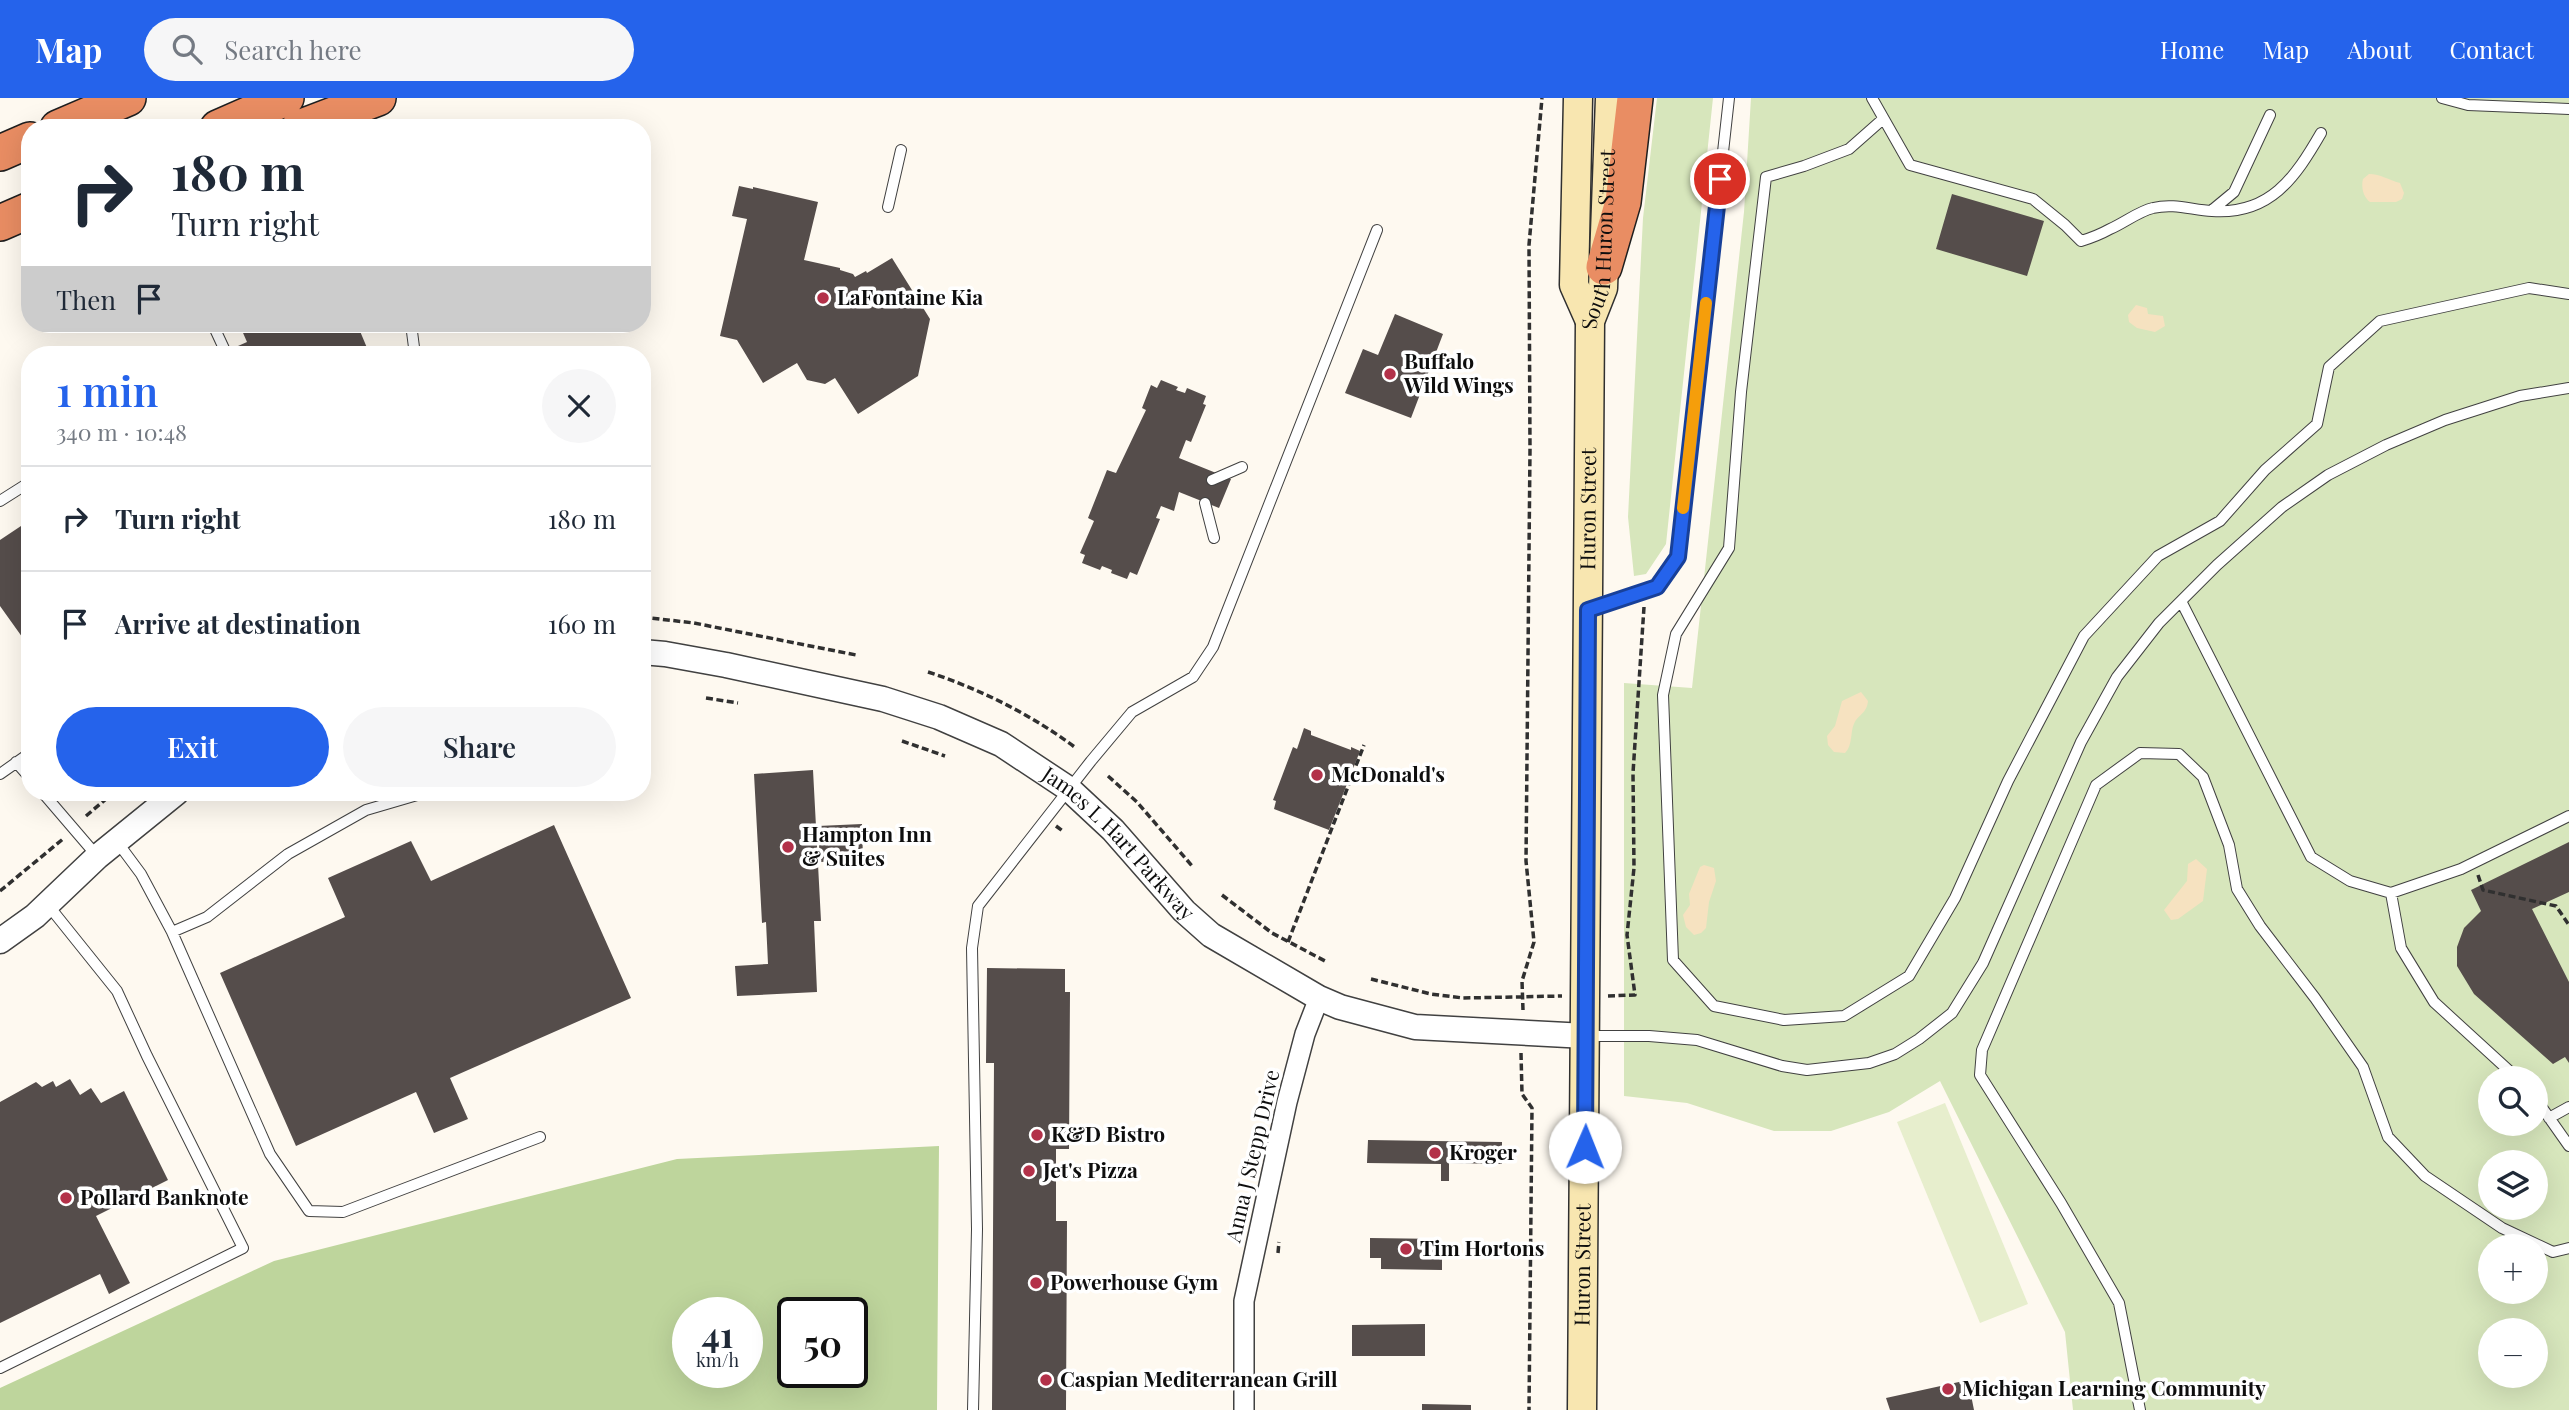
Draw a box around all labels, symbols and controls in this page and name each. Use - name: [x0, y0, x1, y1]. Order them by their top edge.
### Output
- search box: [144, 18, 634, 81]
- text: Map: [35, 27, 102, 71]
- icon: search: [168, 30, 206, 68]
- text: Search here: [224, 32, 362, 67]
- text: Home: [2160, 33, 2224, 65]
- text: Map: [2262, 33, 2309, 65]
- text: About: [2347, 33, 2411, 65]
- text: Contact: [2449, 33, 2534, 65]
- text: 180 m: [171, 138, 305, 203]
- icon: right: [56, 147, 147, 238]
- street label: South Huron Street: [1574, 148, 1620, 329]
- pin: [1690, 149, 1750, 209]
- icon: arrive: [1701, 160, 1739, 198]
- text: Turn right: [171, 201, 319, 244]
- icon: arrive: [130, 280, 168, 318]
- text: Then: [56, 282, 116, 317]
- place label: LaFontaine Kia: [837, 282, 983, 310]
- marker: LaFontaine Kia: [815, 290, 831, 306]
- place label: Buffalo Wild Wings: [1403, 346, 1514, 398]
- text: 1 min: [56, 362, 158, 418]
- marker: Buffalo Wild Wings: [1382, 366, 1398, 382]
- button: close: [542, 369, 616, 443]
- text: 340 m · 10:48: [56, 416, 187, 447]
- street label: Huron Street: [1572, 447, 1601, 570]
- icon: right: [56, 500, 94, 538]
- text: Turn right: [115, 501, 241, 536]
- text: 180 m: [548, 501, 616, 536]
- icon: arrive: [56, 605, 94, 643]
- text: Arrive at destination: [115, 606, 361, 641]
- text: 160 m: [548, 606, 616, 641]
- button: Exit: [56, 707, 329, 787]
- button: Share: [343, 707, 616, 787]
- street label: James L Hart Parkway: [1037, 759, 1201, 926]
- place label: McDonald's: [1331, 759, 1445, 787]
- marker: McDonald's: [1309, 767, 1325, 783]
- place label: Hampton Inn & Suites: [802, 819, 932, 871]
- marker: Hampton Inn & Suites: [780, 839, 796, 855]
- map controls: [2478, 1066, 2548, 1388]
- button: search: [2478, 1066, 2548, 1136]
- street label: Anna J Stepp Drive: [1217, 1067, 1285, 1246]
- position arrow: [1548, 1110, 1622, 1184]
- place label: K&D Bistro: [1051, 1119, 1165, 1147]
- marker: K&D Bistro: [1029, 1127, 1045, 1143]
- place label: Kroger: [1449, 1137, 1517, 1165]
- marker: Kroger: [1427, 1145, 1443, 1161]
- button: layers: [2478, 1150, 2548, 1220]
- place label: Jet's Pizza: [1042, 1155, 1138, 1183]
- marker: Jet's Pizza: [1021, 1163, 1037, 1179]
- place label: Pollard Banknote: [80, 1182, 249, 1210]
- marker: Pollard Banknote: [58, 1190, 74, 1206]
- street label: Huron Street: [1567, 1203, 1596, 1326]
- place label: Tim Hortons: [1420, 1233, 1544, 1261]
- button: +: [2478, 1234, 2548, 1304]
- marker: Tim Hortons: [1398, 1241, 1414, 1257]
- place label: Powerhouse Gym: [1050, 1267, 1218, 1295]
- marker: Powerhouse Gym: [1028, 1275, 1044, 1291]
- speed limit sign: 50: [777, 1297, 868, 1388]
- text: 41: [702, 1310, 733, 1357]
- button: −: [2478, 1318, 2548, 1388]
- text: km/h: [696, 1348, 739, 1372]
- place label: Caspian Mediterranean Grill: [1060, 1364, 1338, 1392]
- marker: Caspian Mediterranean Grill: [1038, 1372, 1054, 1388]
- place label: Michigan Learning Community: [1962, 1373, 2266, 1401]
- marker: Michigan Learning Community: [1940, 1381, 1956, 1397]

